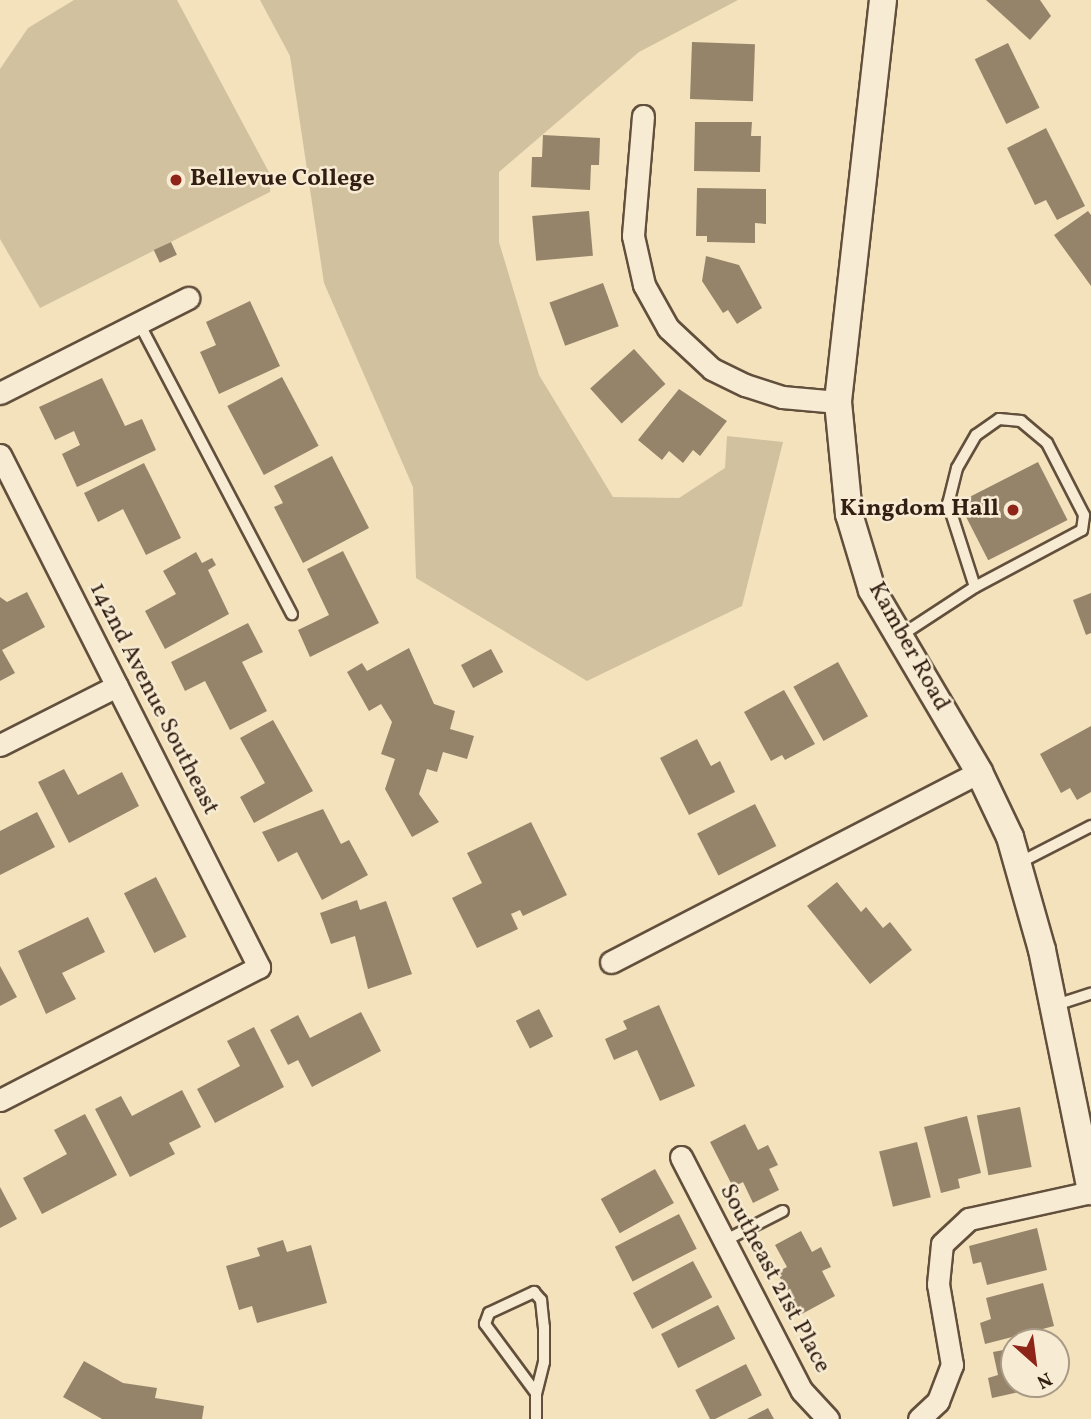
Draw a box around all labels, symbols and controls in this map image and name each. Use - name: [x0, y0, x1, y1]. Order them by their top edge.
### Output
- place label: Bellevue College: [190, 166, 375, 194]
- marker: Bellevue College: [168, 172, 184, 188]
- place label: Kingdom Hall: [840, 496, 999, 524]
- marker: Kingdom Hall: [1005, 502, 1021, 518]
- street label: Kamber Road: [861, 577, 955, 717]
- street label: 142nd Avenue Southeast: [82, 578, 224, 820]
- street label: Southeast 21st Place: [712, 1180, 836, 1378]
- north arrow: [1000, 1328, 1070, 1398]
- text: N: [1032, 1365, 1056, 1394]

